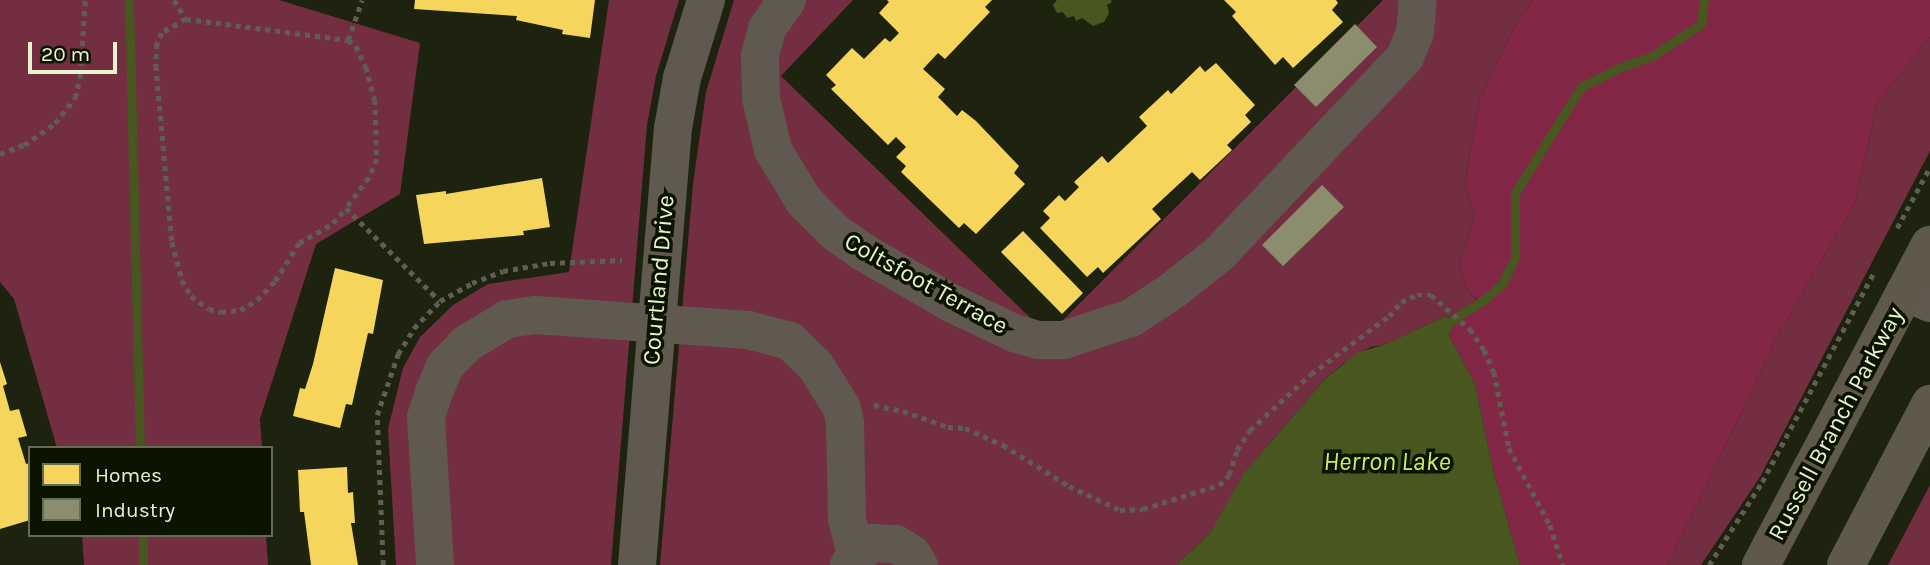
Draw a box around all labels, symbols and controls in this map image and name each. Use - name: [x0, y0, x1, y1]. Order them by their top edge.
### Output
- scale bar: [32, 28, 121, 72]
- text: 20 m: [41, 42, 90, 66]
- street label: Courtland Drive: [637, 194, 681, 366]
- street label: Coltsfoot Terrace: [839, 227, 1013, 341]
- street label: Russell Branch Parkway: [1762, 302, 1910, 546]
- legend: [28, 446, 273, 537]
- water label: Herron Lake: [1323, 446, 1451, 478]
- text: Homes: [95, 463, 162, 487]
- text: Industry: [95, 498, 175, 522]

